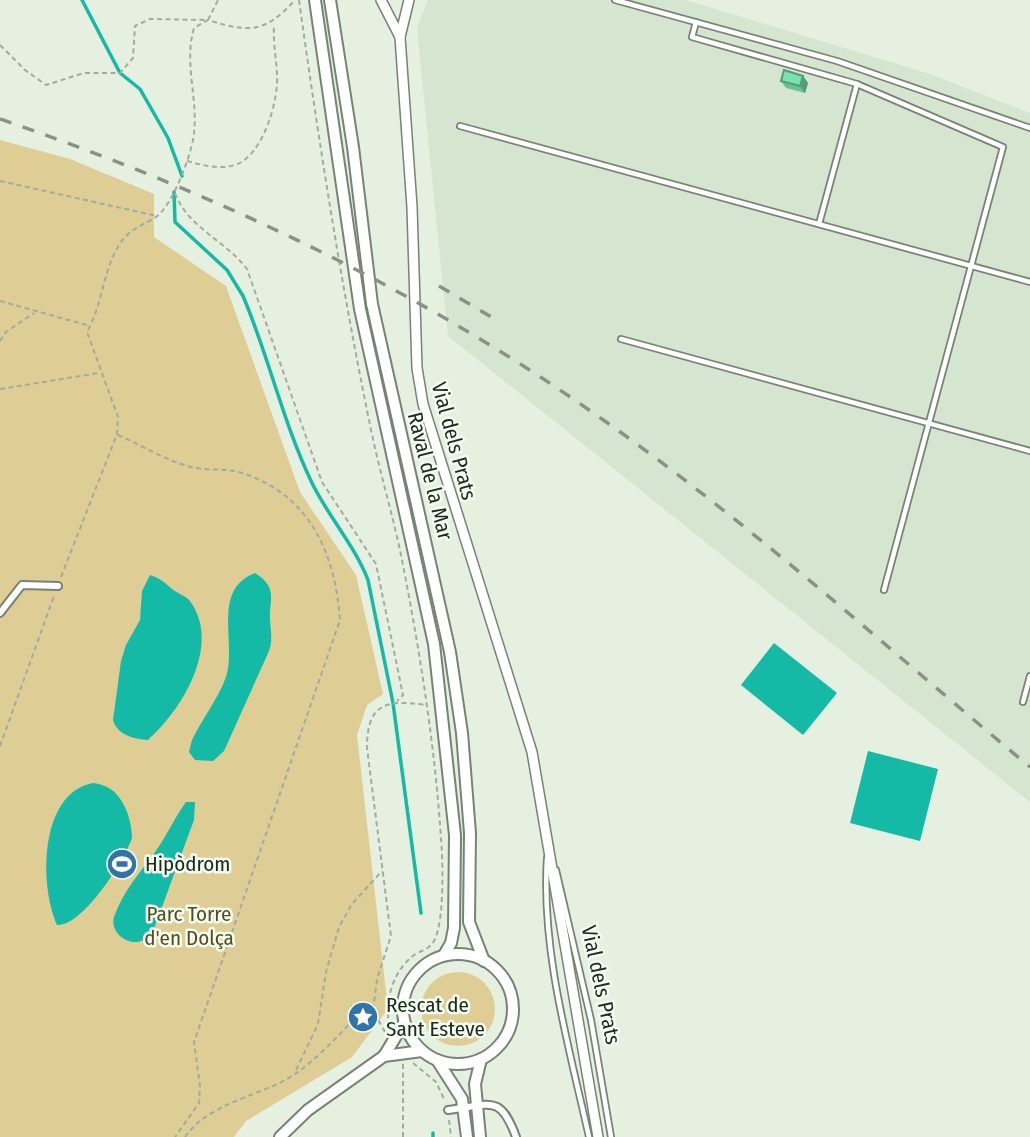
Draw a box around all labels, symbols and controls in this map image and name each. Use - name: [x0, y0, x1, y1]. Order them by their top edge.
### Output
- street label: Vial dels Prats: [426, 379, 482, 503]
- street label: Raval de la Mar: [402, 409, 459, 543]
- sports icon: Hipòdrom: [105, 847, 139, 881]
- place label: Hipòdrom: [145, 851, 230, 877]
- park label: Parc Torre d'en Dolça: [144, 901, 234, 951]
- street label: Vial dels Prats: [576, 923, 626, 1047]
- place label: Rescat de Sant Esteve: [386, 992, 485, 1042]
- place icon: Rescat de Sant Esteve: [346, 1000, 380, 1034]

